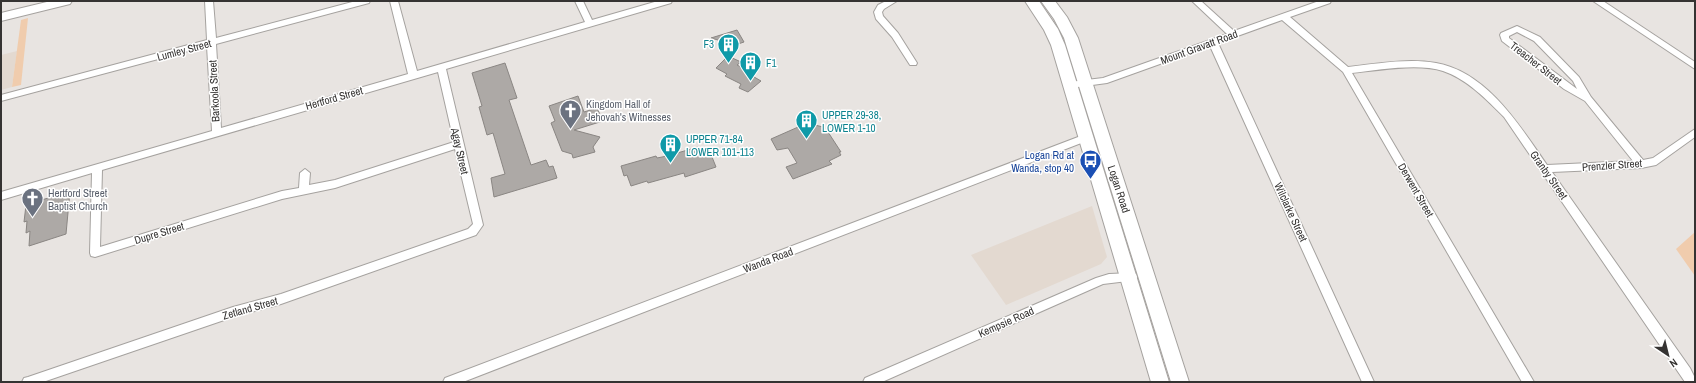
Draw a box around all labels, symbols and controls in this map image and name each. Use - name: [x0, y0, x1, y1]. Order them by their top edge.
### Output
- street label: Mount Gravatt Road: [1158, 27, 1240, 67]
- building icon: F3: [716, 31, 742, 64]
- street label: Lumley Street: [155, 36, 213, 64]
- place label: F3: [703, 37, 714, 51]
- street label: Treacher Street: [1507, 38, 1565, 88]
- building icon: F1: [737, 50, 763, 83]
- place label: F1: [766, 56, 777, 70]
- street label: Barkoola Street: [205, 59, 223, 122]
- street label: Hertford Street: [304, 83, 365, 113]
- church icon: Kingdom Hall of Jehovah's Witnesses: [557, 97, 583, 130]
- place label: Kingdom Hall of Jehovah's Witnesses: [586, 97, 671, 124]
- building icon: UPPER 29-38, LOWER 1-10: [794, 108, 820, 141]
- place label: UPPER 29-38, LOWER 1-10: [822, 108, 881, 135]
- street label: Agay Street: [448, 125, 472, 176]
- building icon: UPPER 71-84 LOWER 101-113: [658, 132, 684, 165]
- place label: UPPER 71-84 LOWER 101-113: [686, 132, 754, 159]
- place label: Logan Rd at Wanda, stop 40: [1011, 148, 1074, 175]
- bus stop icon: Logan Rd at Wanda, stop 40: [1077, 148, 1103, 181]
- street label: Granby Street: [1527, 148, 1571, 202]
- street label: Prenzler Street: [1581, 156, 1643, 174]
- street label: Derwent Street: [1395, 160, 1437, 220]
- street label: Logan Road: [1105, 163, 1133, 215]
- street label: Wilclarke Street: [1271, 180, 1311, 244]
- church icon: Hertford Street Baptist Church: [20, 186, 46, 219]
- place label: Hertford Street Baptist Church: [48, 186, 108, 213]
- street label: Dupre Street: [133, 219, 186, 247]
- street label: Wanda Road: [741, 244, 795, 276]
- street label: Zetland Street: [221, 293, 280, 323]
- street label: Kempsie Road: [976, 303, 1036, 341]
- north arrow: [1648, 335, 1688, 375]
- text: N: [1667, 356, 1680, 371]

